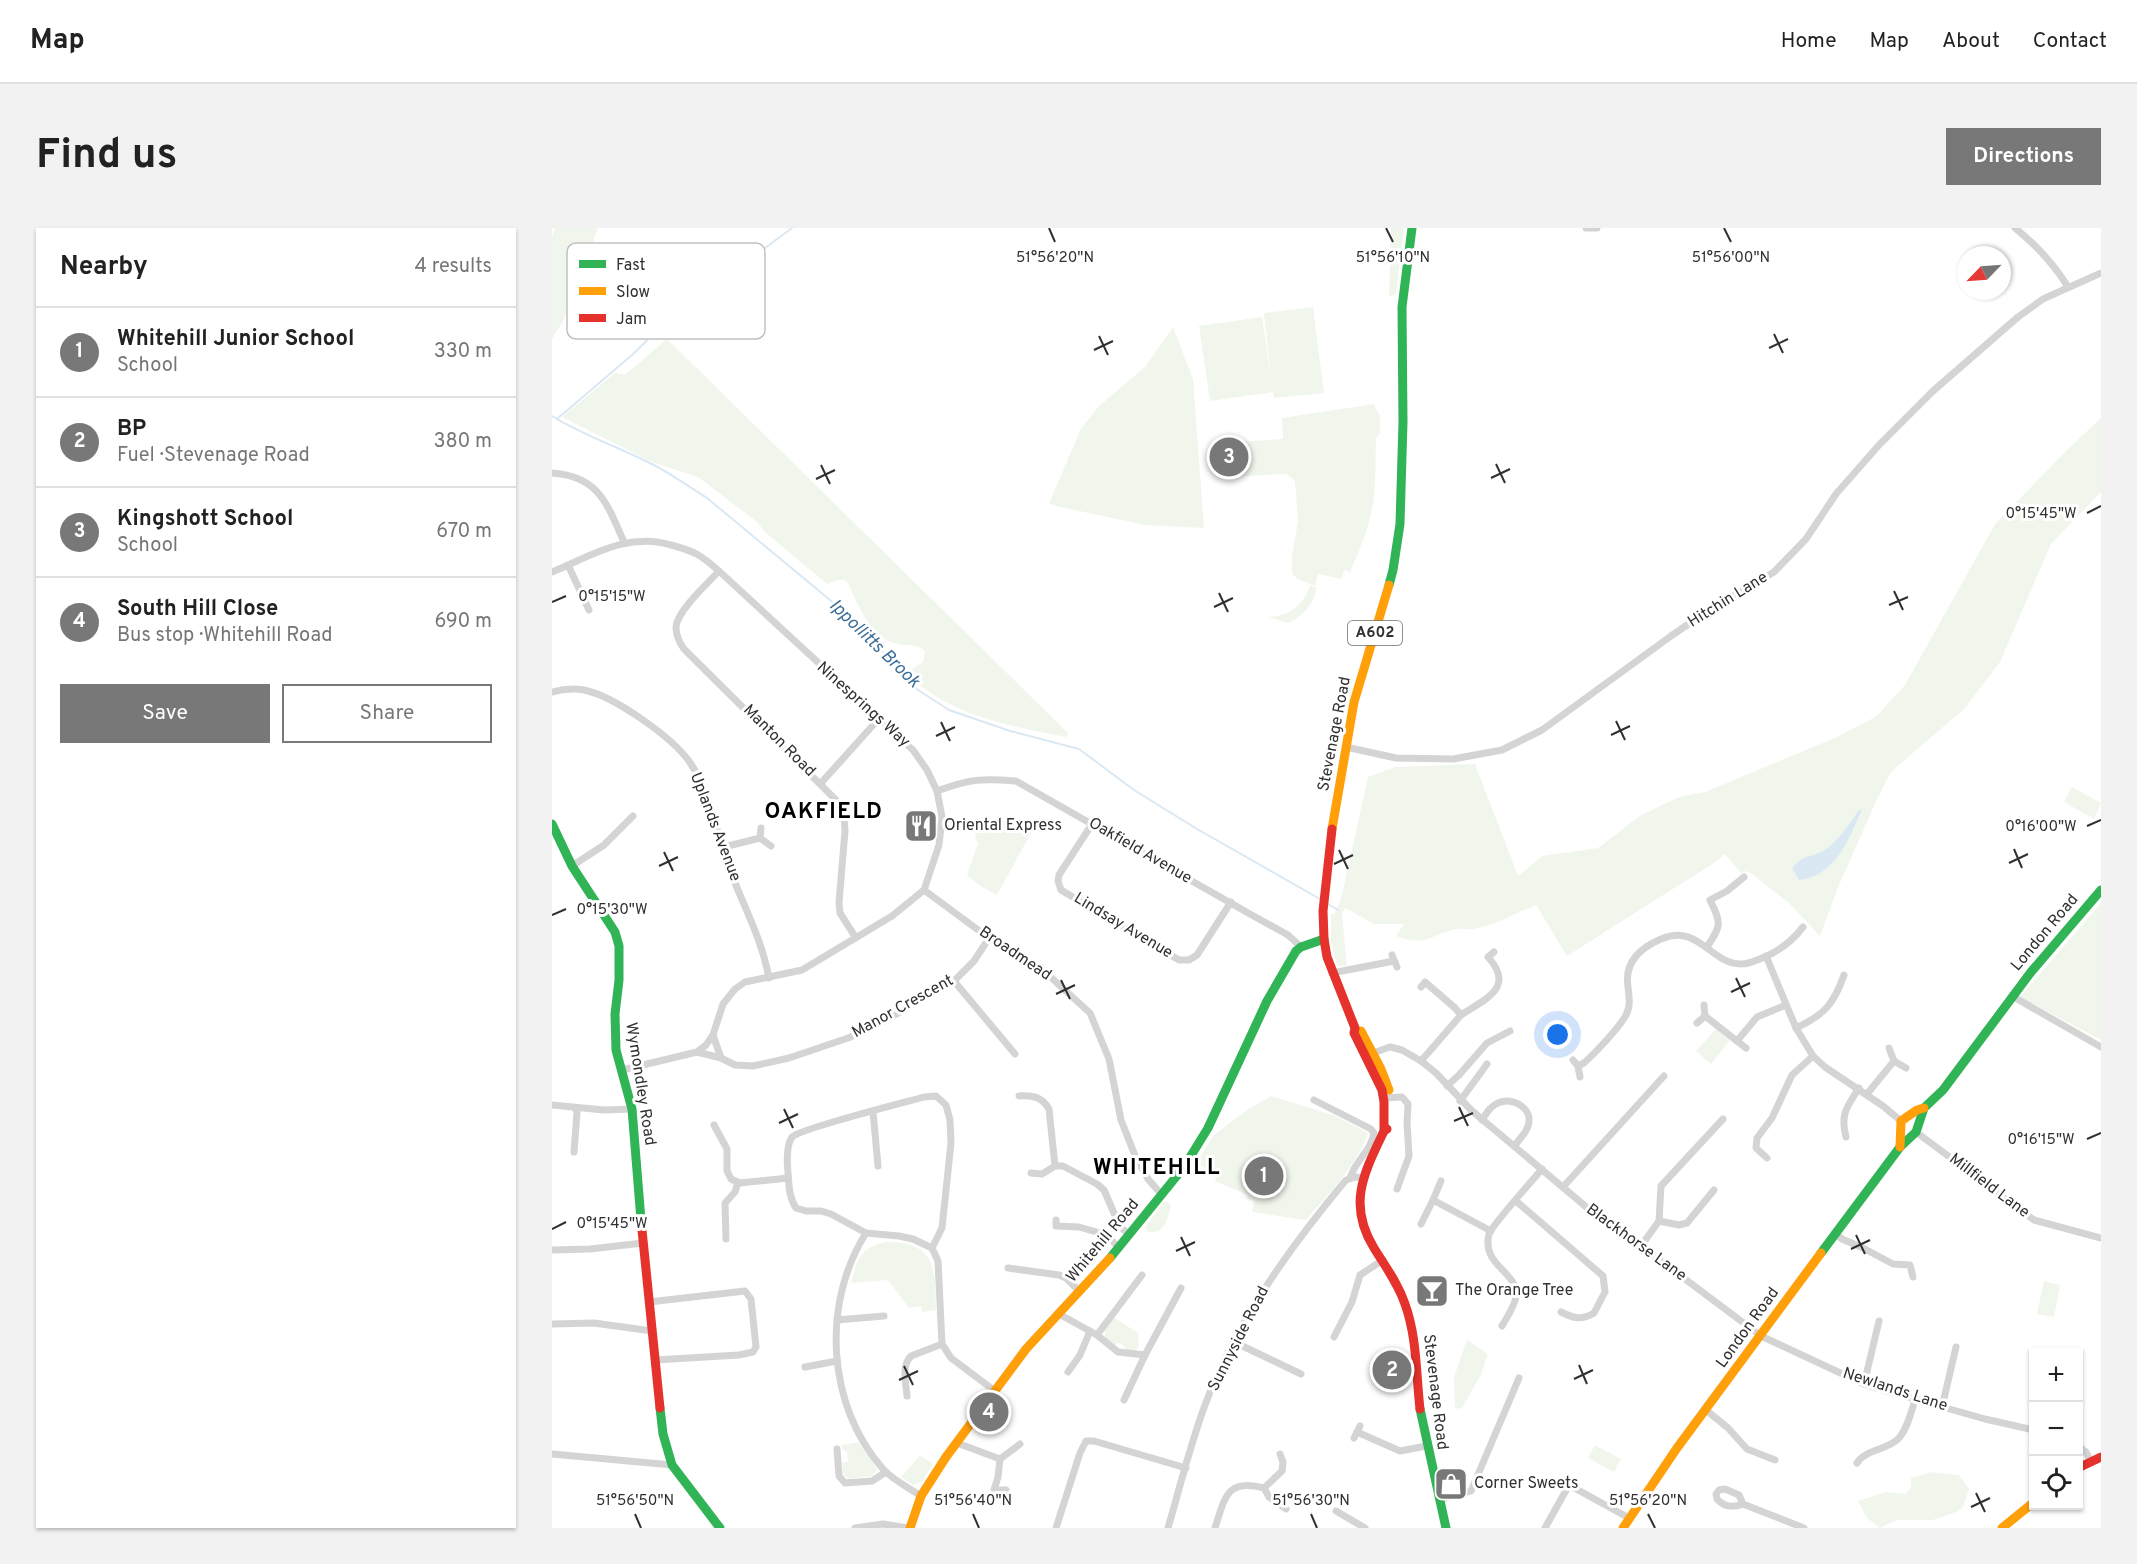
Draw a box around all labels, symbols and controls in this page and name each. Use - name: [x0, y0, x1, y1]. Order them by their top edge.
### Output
- text: Map: [30, 23, 85, 59]
- text: Home: [1781, 28, 1837, 55]
- text: Map: [1870, 28, 1909, 55]
- text: About: [1942, 28, 2000, 55]
- text: Contact: [2033, 28, 2107, 55]
- button: Directions: [1946, 128, 2101, 185]
- text: Find us: [36, 130, 177, 183]
- legend: [567, 243, 765, 339]
- north arrow: [1957, 246, 2011, 300]
- text: 51°56'20"N: [1016, 249, 1094, 268]
- text: 51°56'10"N: [1356, 249, 1430, 268]
- text: 51°56'00"N: [1692, 249, 1770, 268]
- text: Nearby: [60, 251, 148, 284]
- text: 4 results: [415, 254, 492, 280]
- text: Fast: [616, 256, 646, 276]
- text: Slow: [616, 283, 650, 303]
- text: Jam: [616, 310, 647, 330]
- text: Whitehill Junior School: [117, 326, 354, 353]
- text: 1: [76, 339, 84, 365]
- text: 330 m: [434, 339, 492, 365]
- text: School: [117, 353, 178, 379]
- text: BP: [117, 416, 146, 443]
- text: 2: [73, 429, 86, 455]
- text: 380 m: [433, 429, 492, 455]
- pin: 3: [1210, 434, 1248, 480]
- text: Fuel · Stevenage Road: [117, 443, 310, 469]
- text: 0°15'45"W: [2005, 505, 2077, 524]
- text: Kingshott School: [117, 506, 293, 533]
- text: 3: [74, 519, 86, 545]
- text: 670 m: [436, 519, 492, 545]
- text: School: [117, 533, 178, 559]
- street label: Hitchin Lane: [1684, 568, 1772, 632]
- text: 0°15'15"W: [578, 588, 646, 607]
- water label: Ippollitts Brook: [824, 595, 925, 694]
- text: South Hill Close: [117, 596, 278, 623]
- text: 4: [73, 609, 86, 635]
- text: 690 m: [435, 609, 492, 635]
- road number: A602: [1348, 621, 1402, 645]
- text: Bus stop · Whitehill Road: [117, 623, 332, 649]
- street label: Ninesprings Way: [812, 658, 914, 752]
- street label: Stevenage Road: [1314, 675, 1356, 793]
- button: Save: [60, 684, 270, 743]
- button: Share: [282, 684, 492, 743]
- street label: Manton Road: [739, 701, 819, 781]
- street label: Uplands Avenue: [685, 770, 745, 884]
- district label: OAKFIELD: [765, 799, 883, 826]
- restaurant icon: Oriental Express: [903, 808, 939, 844]
- street label: Oakfield Avenue: [1085, 813, 1195, 889]
- place label: Oriental Express: [944, 816, 1062, 836]
- text: 0°16'00"W: [2005, 818, 2077, 837]
- street label: Lindsay Avenue: [1070, 889, 1176, 963]
- street label: London Road: [2007, 890, 2083, 976]
- text: 0°15'30"W: [576, 901, 648, 920]
- street label: Broadmead: [975, 922, 1055, 986]
- street label: Manor Crescent: [849, 971, 957, 1043]
- your location: [1543, 1020, 1572, 1049]
- street label: Wymondley Road: [620, 1021, 660, 1147]
- text: 0°16'15"W: [2007, 1131, 2075, 1150]
- street label: Millfield Lane: [1945, 1149, 2033, 1223]
- pin: 1: [1244, 1154, 1284, 1198]
- district label: WHITEHILL: [1093, 1155, 1221, 1182]
- street label: Whitehill Road: [1062, 1195, 1144, 1287]
- street label: Blackhorse Lane: [1582, 1200, 1690, 1286]
- text: 0°15'45"W: [576, 1215, 648, 1234]
- bar icon: The Orange Tree: [1414, 1273, 1450, 1309]
- place label: The Orange Tree: [1455, 1281, 1573, 1301]
- street label: Sunnyside Road: [1204, 1283, 1274, 1395]
- street label: London Road: [1712, 1284, 1784, 1372]
- street label: Stevenage Road: [1418, 1333, 1452, 1451]
- pin: 2: [1372, 1348, 1412, 1392]
- map controls: [2029, 1348, 2083, 1510]
- button: +: [2029, 1348, 2083, 1402]
- street label: Newlands Lane: [1840, 1364, 1950, 1416]
- pin: 4: [970, 1390, 1008, 1434]
- button: −: [2029, 1402, 2083, 1456]
- button: locate: [2029, 1456, 2083, 1510]
- shop icon: Corner Sweets: [1433, 1466, 1469, 1502]
- place label: Corner Sweets: [1474, 1474, 1578, 1494]
- text: 51°56'50"N: [596, 1492, 674, 1511]
- text: 51°56'40"N: [934, 1492, 1012, 1511]
- text: 51°56'30"N: [1272, 1492, 1350, 1511]
- text: 51°56'20"N: [1609, 1492, 1687, 1511]

